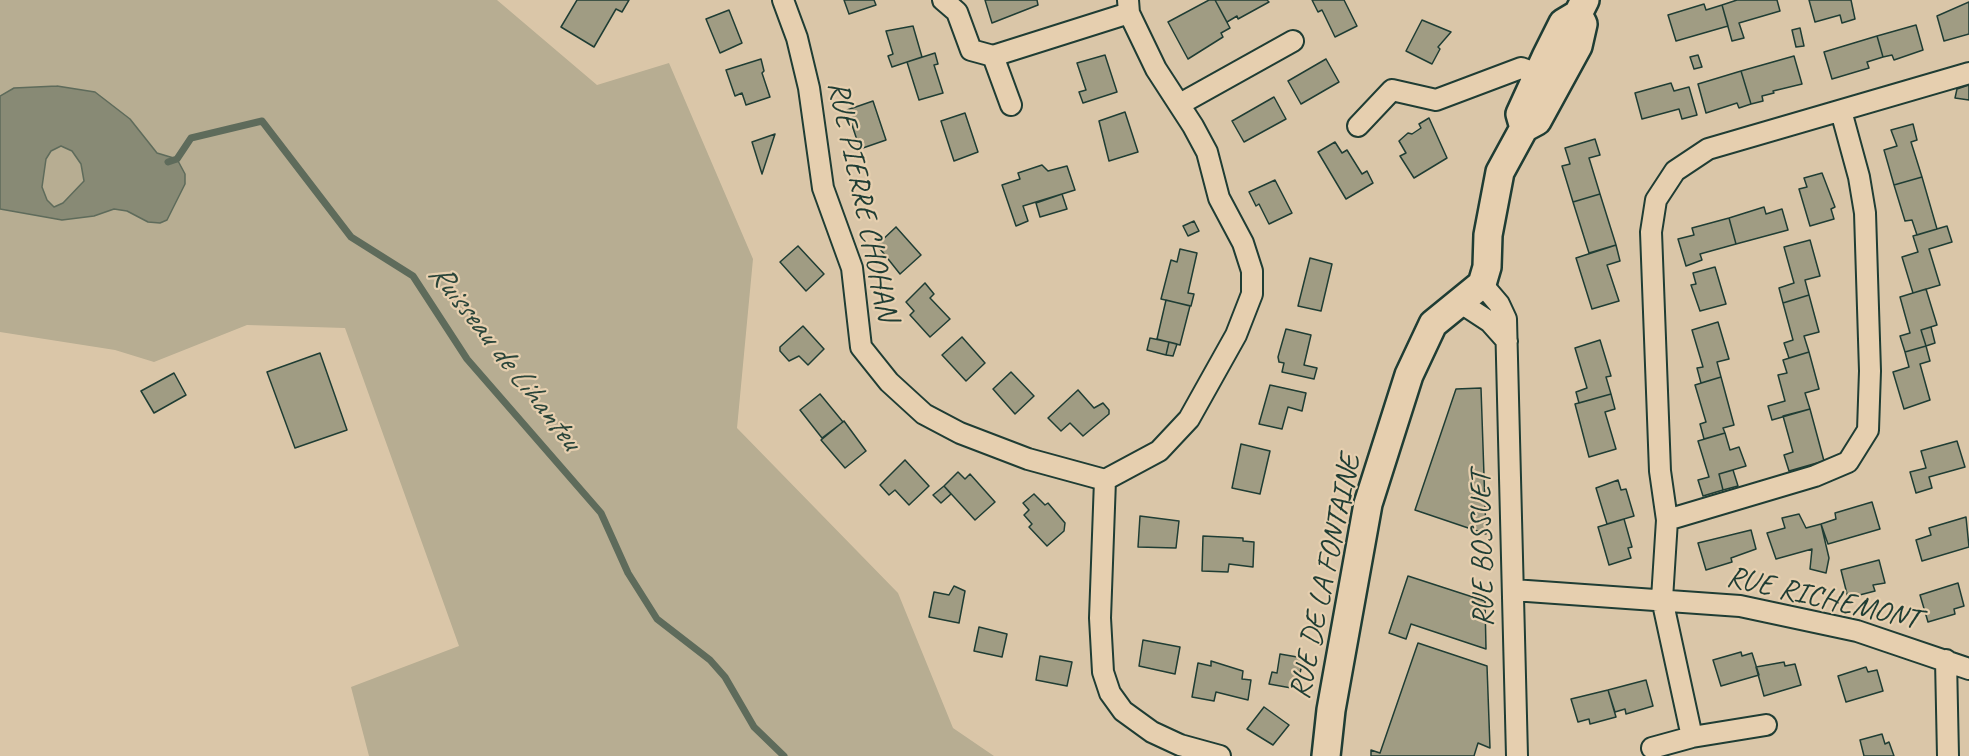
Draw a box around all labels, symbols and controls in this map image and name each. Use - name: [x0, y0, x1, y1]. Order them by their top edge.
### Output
- street label: RUE PIERRE CHOHAN: [819, 78, 905, 324]
- water label: Ruisseau de Lihanteu: [419, 256, 589, 458]
- street label: RUE DE LA FONTAINE: [1283, 452, 1369, 702]
- street label: RUE BOSSUET: [1464, 471, 1502, 627]
- street label: RUE RICHEMONT: [1723, 559, 1923, 639]

